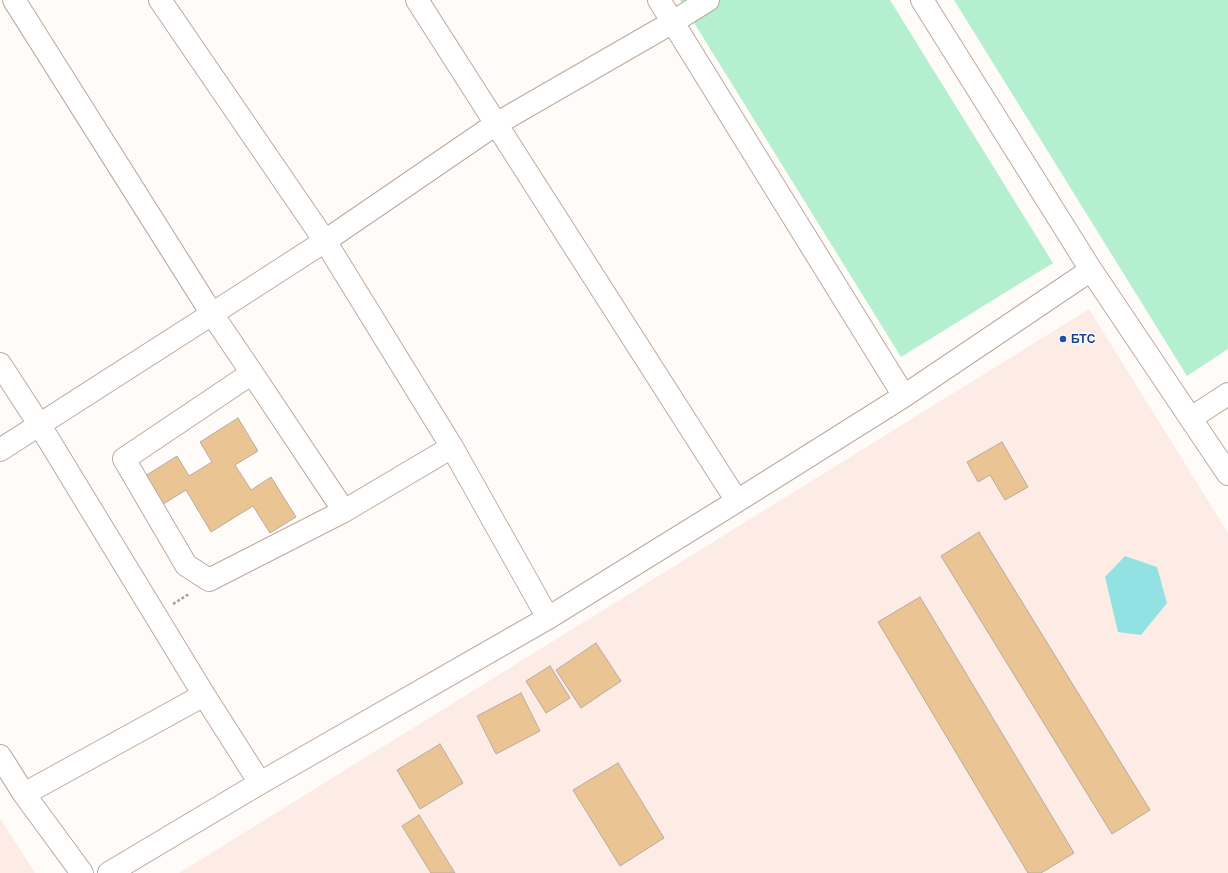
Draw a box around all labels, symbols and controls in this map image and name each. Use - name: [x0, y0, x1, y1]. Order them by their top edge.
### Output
- place label: БТС: [1071, 332, 1095, 346]
- marker: БТС: [1058, 334, 1068, 344]

